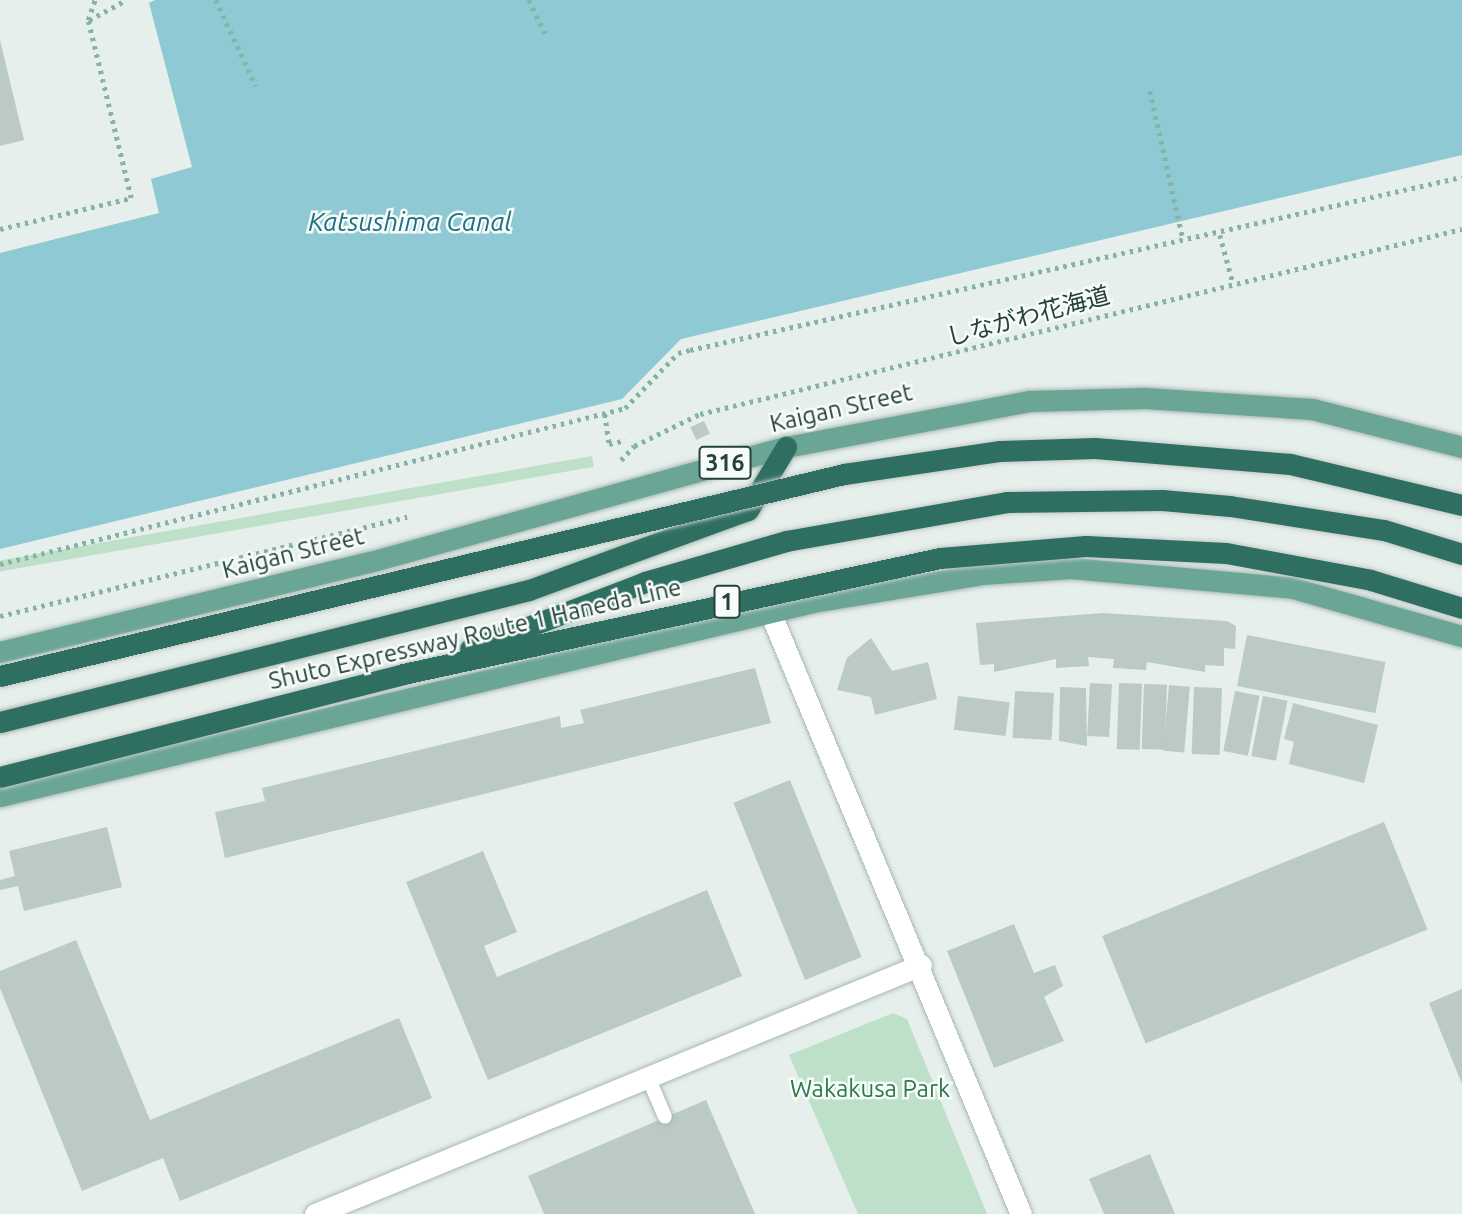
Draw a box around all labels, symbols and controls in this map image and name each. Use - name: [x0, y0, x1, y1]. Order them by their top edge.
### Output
- water label: Katsushima Canal: [308, 206, 512, 238]
- street label: しながわ花海道: [943, 280, 1113, 352]
- street label: Kaigan Street: [767, 378, 915, 438]
- road number: 316: [697, 444, 753, 482]
- street label: Kaigan Street: [219, 521, 367, 585]
- street label: Shuto Expressway Route 1 Haneda Line: [266, 572, 684, 696]
- road number: 1: [713, 582, 741, 622]
- park label: Wakakusa Park: [790, 1075, 950, 1103]

